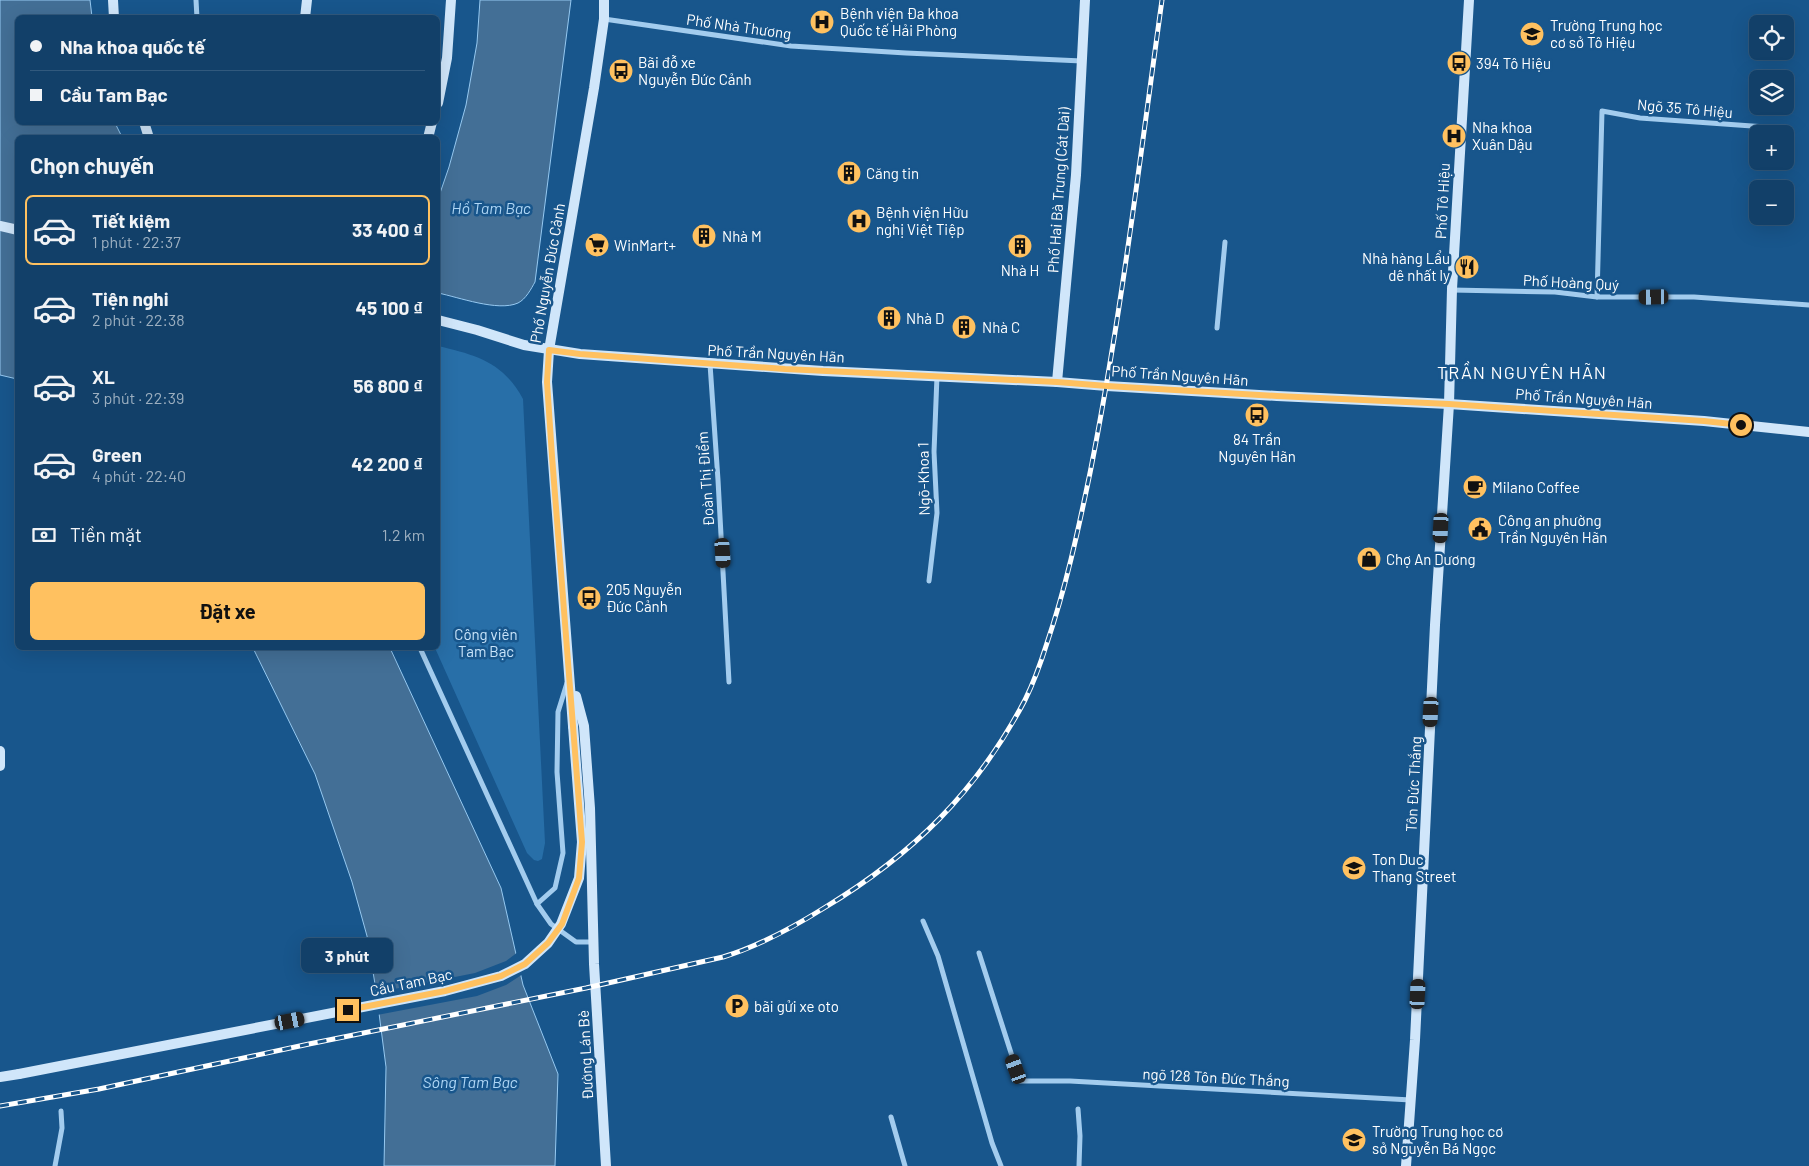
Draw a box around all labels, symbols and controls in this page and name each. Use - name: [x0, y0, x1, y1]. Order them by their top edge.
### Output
- place label: Bệnh viện Đa khoa Quốc tế Hải Phòng: [840, 4, 959, 39]
- hospital icon: Bệnh viện Đa khoa Quốc tế Hải Phòng: [809, 9, 835, 35]
- street label: Phố Nhà Thương: [685, 10, 793, 42]
- map controls: [1749, 15, 1794, 225]
- button: locate: [1749, 15, 1794, 60]
- place label: Trường Trung học cơ sở Tô Hiệu: [1550, 16, 1663, 51]
- school or university icon: Trường Trung học cơ sở Tô Hiệu: [1519, 21, 1545, 47]
- text: Nha khoa quốc tế: [60, 35, 205, 58]
- bus stop icon: 394 Tô Hiệu: [1446, 50, 1472, 76]
- place label: Bãi đỗ xe Nguyễn Đức Cảnh: [638, 53, 752, 88]
- place label: 394 Tô Hiệu: [1476, 54, 1551, 72]
- bus stop icon: Bãi đỗ xe Nguyễn Đức Cảnh: [608, 58, 634, 84]
- button: layers: [1749, 70, 1794, 115]
- text: Cầu Tam Bạc: [60, 83, 168, 106]
- street label: Ngõ 35 Tô Hiệu: [1636, 95, 1734, 121]
- street label: Phố Hai Bà Trưng (Cát Dài): [1043, 106, 1073, 274]
- place label: Nha khoa Xuân Dậu: [1472, 118, 1532, 153]
- hospital icon: Nha khoa Xuân Dậu: [1441, 123, 1467, 149]
- button: +: [1749, 125, 1794, 170]
- text: Chọn chuyến: [30, 152, 154, 178]
- building icon: Căng tin: [836, 160, 862, 186]
- street label: Phố Tô Hiệu: [1431, 163, 1453, 239]
- place label: Căng tin: [866, 164, 919, 182]
- button: −: [1749, 180, 1794, 225]
- water label: Hồ Tam Bạc: [451, 198, 531, 217]
- street label: Phố Nguyễn Đức Cảnh: [526, 202, 568, 344]
- place label: Bệnh viện Hữu nghị Việt Tiệp: [876, 203, 969, 238]
- icon: car: [32, 208, 77, 253]
- hospital icon: Bệnh viện Hữu nghị Việt Tiệp: [846, 208, 872, 234]
- text: Tiết kiệm: [92, 209, 170, 232]
- text: 33 400 ₫: [352, 218, 423, 241]
- building icon: Nhà M: [691, 223, 717, 249]
- place label: Nhà M: [722, 227, 762, 245]
- text: 1 phút · 22:37: [92, 232, 181, 251]
- supermarket icon: WinMart+: [584, 232, 610, 258]
- building icon: Nhà H: [1007, 233, 1033, 259]
- place label: WinMart+: [614, 236, 676, 254]
- place label: Nhà hàng Lẩu dê nhất ly: [1362, 249, 1450, 284]
- restaurant icon: Nhà hàng Lẩu dê nhất ly: [1454, 254, 1480, 280]
- place label: Nhà H: [1001, 261, 1039, 279]
- street label: Phố Hoàng Quý: [1522, 270, 1620, 294]
- icon: car: [32, 286, 77, 331]
- text: Tiện nghi: [92, 287, 169, 310]
- car: [1638, 289, 1669, 305]
- text: 45 100 ₫: [356, 296, 423, 319]
- building icon: Nhà D: [876, 305, 902, 331]
- place label: Nhà D: [906, 309, 944, 327]
- text: 2 phút · 22:38: [92, 310, 185, 329]
- building icon: Nhà C: [951, 314, 977, 340]
- place label: Nhà C: [982, 318, 1020, 336]
- street label: Phố Trần Nguyên Hãn: [707, 340, 845, 366]
- street label: Phố Trần Nguyên Hãn: [1111, 361, 1249, 389]
- district label: TRẦN NGUYÊN HÃN: [1437, 361, 1607, 383]
- icon: car: [32, 364, 77, 409]
- text: XL: [92, 365, 115, 388]
- text: 56 800 ₫: [353, 374, 423, 397]
- street label: Phố Trần Nguyên Hãn: [1515, 384, 1653, 412]
- text: 3 phút · 22:39: [92, 388, 184, 407]
- bus stop icon: 84 Trần Nguyên Hãn: [1244, 402, 1270, 428]
- route start: [1730, 414, 1752, 436]
- place label: 84 Trần Nguyên Hãn: [1218, 430, 1296, 465]
- street label: Đoàn Thị Điểm: [693, 431, 717, 527]
- icon: car: [32, 442, 77, 487]
- street label: Ngõ-Khoa 1: [913, 442, 933, 516]
- text: Green: [92, 443, 142, 466]
- text: 42 200 ₫: [351, 452, 423, 475]
- text: 4 phút · 22:40: [92, 466, 186, 485]
- cafe icon: Milano Coffee: [1462, 474, 1488, 500]
- place label: Milano Coffee: [1492, 478, 1580, 496]
- place label: Công an phường Trần Nguyên Hãn: [1498, 511, 1607, 546]
- car: [1432, 513, 1449, 543]
- public building icon: Công an phường Trần Nguyên Hãn: [1467, 516, 1493, 542]
- icon: cash: [30, 521, 58, 549]
- text: Tiền mặt: [70, 523, 142, 546]
- text: 1.2 km: [382, 525, 425, 544]
- car: [714, 538, 731, 568]
- shop icon: Chợ An Dương: [1356, 546, 1382, 572]
- place label: Chợ An Dương: [1386, 550, 1476, 568]
- place label: 205 Nguyễn Đức Cảnh: [606, 580, 682, 615]
- button: Đặt xe: [30, 582, 425, 640]
- bus stop icon: 205 Nguyễn Đức Cảnh: [576, 585, 602, 611]
- park label: Công viên Tam Bạc: [454, 625, 518, 660]
- car: [1422, 697, 1439, 727]
- street label: Tôn Đức Thắng: [1402, 736, 1424, 832]
- place label: Ton Duc Thang Street: [1372, 850, 1456, 885]
- school or university icon: Ton Duc Thang Street: [1341, 855, 1367, 881]
- callout: 3 phút: [302, 938, 394, 972]
- text: 3 phút: [325, 946, 369, 965]
- street label: Cầu Tam Bạc: [368, 964, 454, 1000]
- car: [1409, 979, 1426, 1009]
- parking icon: bãi gửi xe oto: [724, 993, 750, 1019]
- place label: bãi gửi xe oto: [754, 997, 839, 1015]
- route end: [337, 999, 359, 1021]
- street label: Đường Lán Bè: [574, 1010, 596, 1100]
- car: [273, 1011, 306, 1031]
- car: [1003, 1052, 1028, 1086]
- street label: ngõ 128 Tôn Đức Thắng: [1142, 1064, 1290, 1090]
- water label: Sông Tam Bạc: [422, 1072, 518, 1091]
- place label: Trường Trung học cơ sở Nguyễn Bá Ngọc: [1372, 1122, 1503, 1157]
- school or university icon: Trường Trung học cơ sở Nguyễn Bá Ngọc: [1341, 1127, 1367, 1153]

